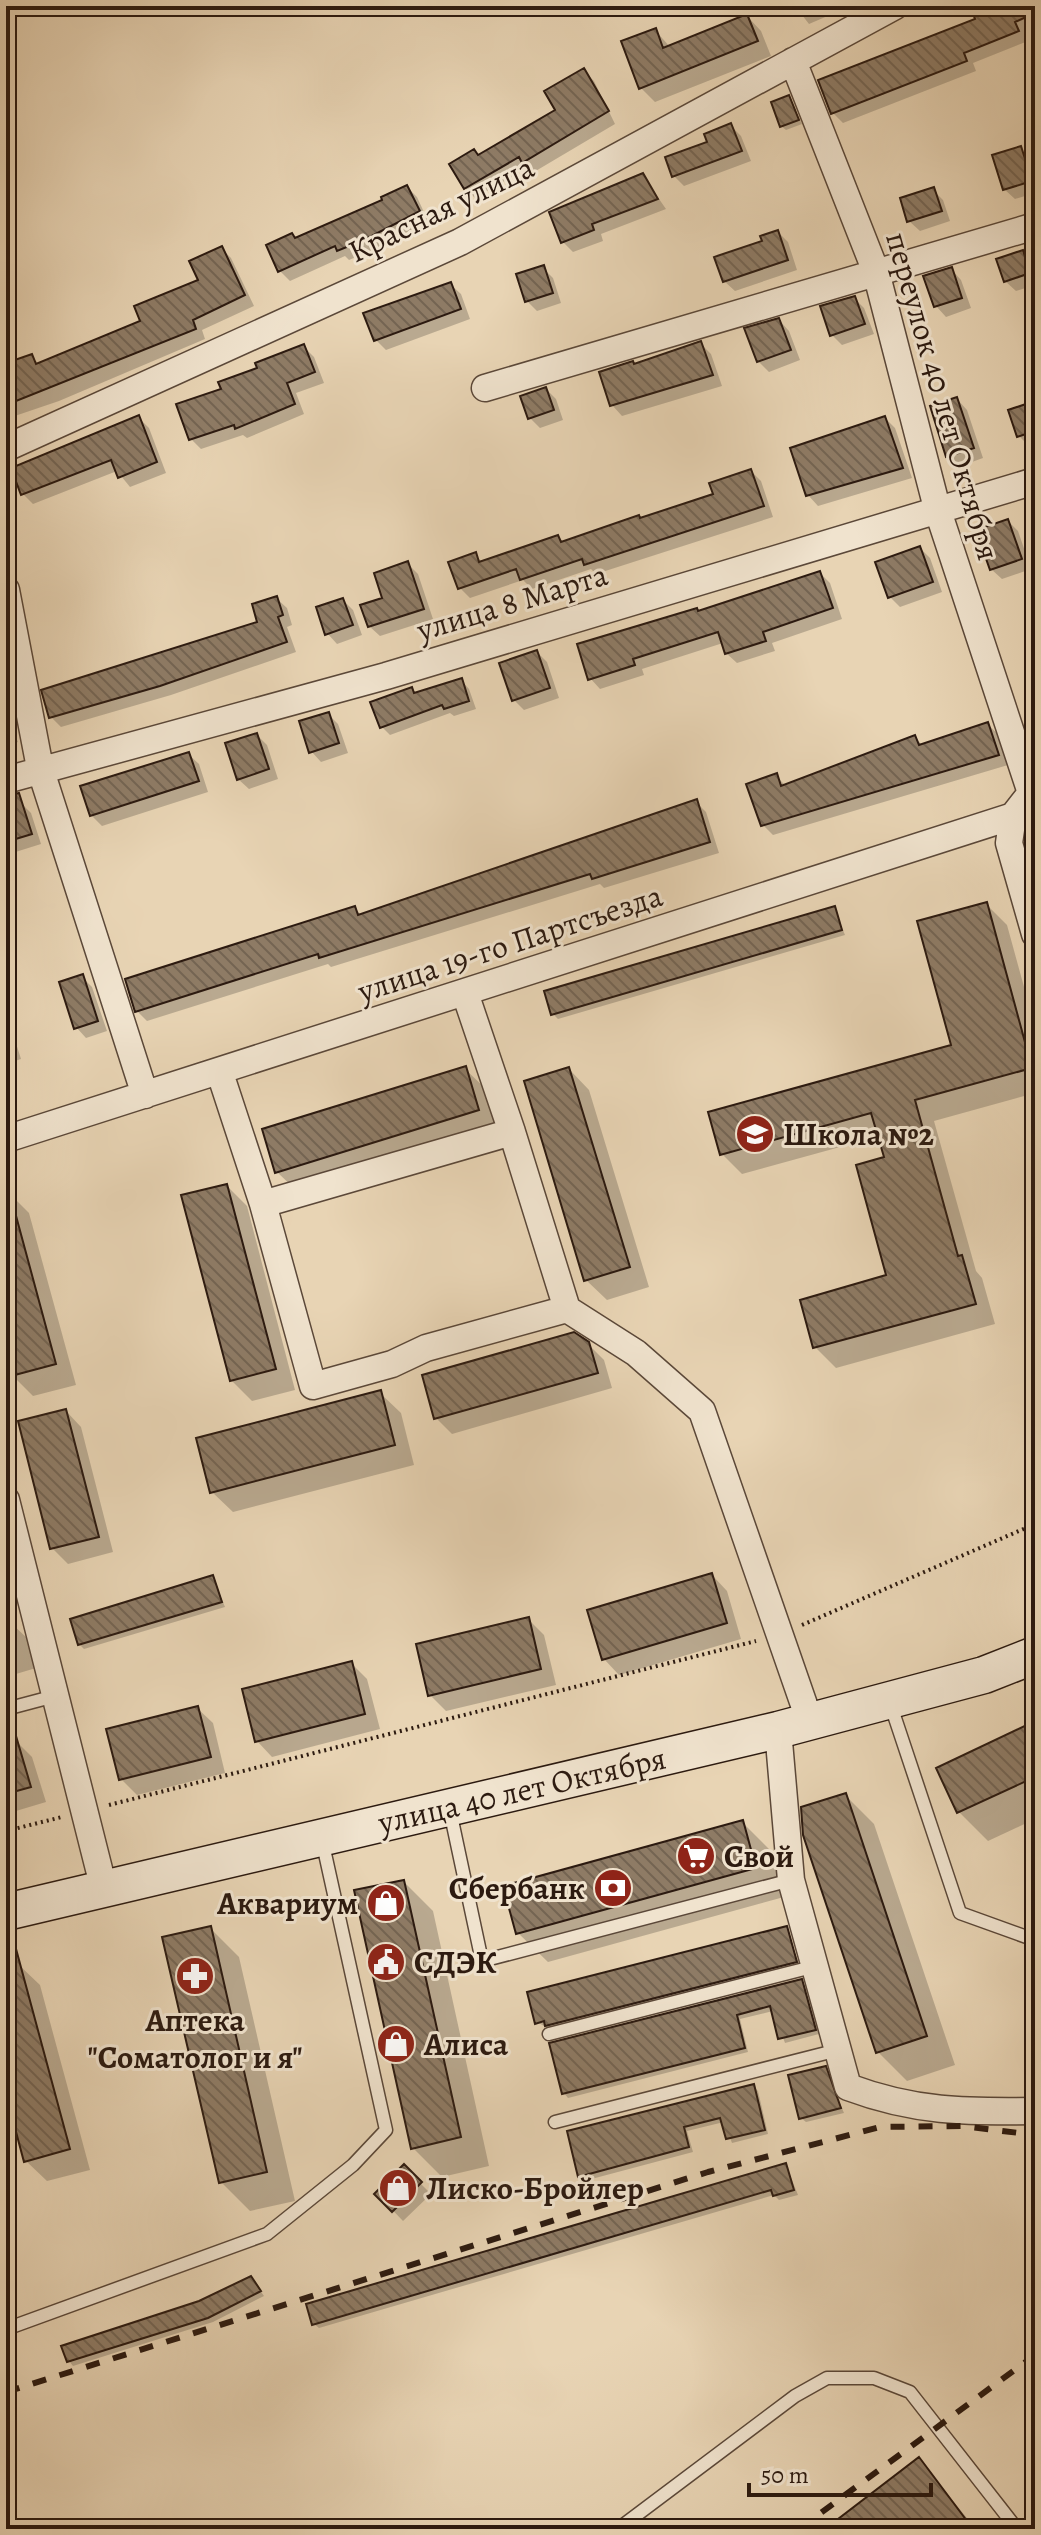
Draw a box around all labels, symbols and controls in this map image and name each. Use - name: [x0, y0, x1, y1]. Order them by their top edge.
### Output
- street label: Красная улица: [341, 145, 542, 273]
- street label: переулок 40 лет Октября: [875, 227, 1011, 565]
- street label: улица 8 Марта: [410, 552, 613, 652]
- street label: улица 19-го Партсъезда: [351, 873, 668, 1013]
- place label: Школа №2: [783, 1112, 934, 1156]
- school or university icon: Школа №2: [734, 1113, 776, 1155]
- street label: улица 40 лет Октября: [373, 1736, 670, 1845]
- place label: Свой: [724, 1834, 794, 1878]
- supermarket icon: Свой: [675, 1835, 717, 1877]
- place label: Сбербанк: [449, 1866, 585, 1910]
- bank icon: Сбербанк: [592, 1867, 634, 1909]
- place label: Аквариум: [216, 1881, 358, 1925]
- shop icon: Аквариум: [365, 1882, 407, 1924]
- place label: СДЭК: [414, 1940, 497, 1984]
- public building icon: СДЭК: [365, 1941, 407, 1983]
- pharmacy icon: Аптека "Соматолог и я": [174, 1955, 216, 1997]
- place label: Аптека "Соматолог и я": [88, 1998, 302, 2079]
- place label: Алиса: [423, 2022, 509, 2066]
- shop icon: Алиса: [375, 2023, 417, 2065]
- place label: Лиско-Бройлер: [426, 2166, 644, 2210]
- shop icon: Лиско-Бройлер: [377, 2167, 419, 2209]
- scale bar: [749, 2447, 931, 2497]
- text: 50 m: [761, 2459, 809, 2491]

